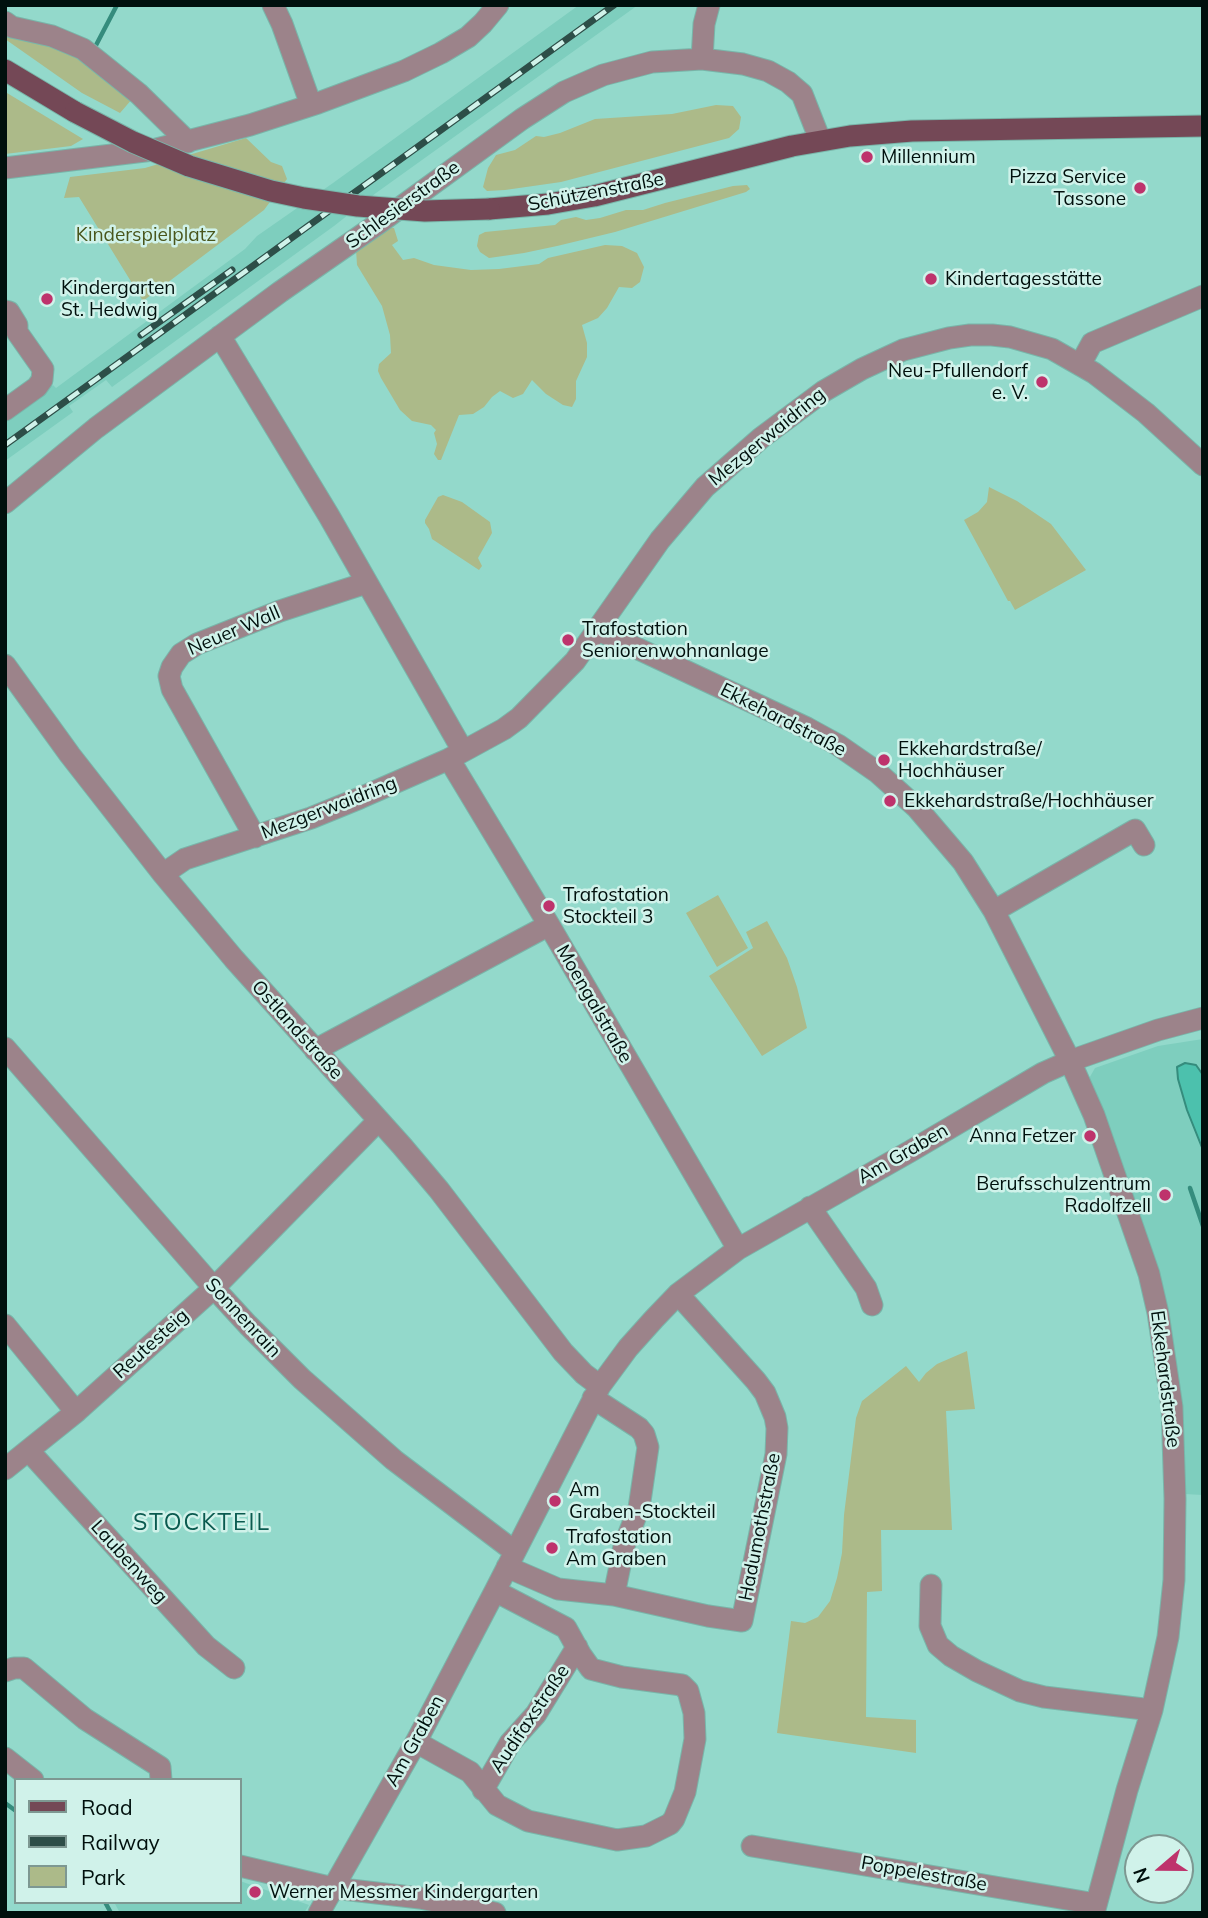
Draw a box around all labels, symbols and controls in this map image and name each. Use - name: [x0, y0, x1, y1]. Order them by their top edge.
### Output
- place label: Millennium: [881, 146, 976, 168]
- marker: Millennium: [859, 149, 875, 165]
- street label: Schlesierstraße: [342, 156, 464, 254]
- place label: Pizza Service Tassone: [1009, 166, 1126, 210]
- street label: Schützenstraße: [526, 168, 666, 216]
- marker: Pizza Service Tassone: [1132, 180, 1148, 196]
- park label: Kinderspielplatz: [76, 224, 216, 246]
- place label: Kindertagesstätte: [945, 268, 1102, 290]
- marker: Kindertagesstätte: [923, 271, 939, 287]
- place label: Kindergarten St. Hedwig: [61, 277, 175, 321]
- marker: Kindergarten St. Hedwig: [39, 291, 55, 307]
- place label: Neu-Pfullendorf e. V.: [888, 360, 1028, 404]
- marker: Neu-Pfullendorf e. V.: [1034, 374, 1050, 390]
- street label: Mezgerwaidring: [704, 383, 830, 491]
- street label: Neuer Wall: [184, 601, 284, 661]
- place label: Trafostation Seniorenwohnanlage: [582, 618, 769, 662]
- marker: Trafostation Seniorenwohnanlage: [560, 632, 576, 648]
- street label: Ekkehardstraße: [716, 678, 850, 762]
- place label: Ekkehardstraße/ Hochhäuser: [898, 738, 1042, 782]
- marker: Ekkehardstraße/ Hochhäuser: [876, 752, 892, 768]
- street label: Mezgerwaidring: [258, 772, 400, 844]
- place label: Ekkehardstraße/Hochhäuser: [904, 790, 1154, 812]
- marker: Ekkehardstraße/Hochhäuser: [882, 793, 898, 809]
- place label: Trafostation Stockteil 3: [563, 884, 669, 928]
- marker: Trafostation Stockteil 3: [541, 898, 557, 914]
- street label: Moengalstraße: [551, 941, 637, 1067]
- street label: Ostlandstraße: [246, 976, 348, 1084]
- street label: Am Graben: [854, 1119, 952, 1189]
- place label: Anna Fetzer: [969, 1125, 1076, 1147]
- marker: Anna Fetzer: [1082, 1128, 1098, 1144]
- place label: Berufsschulzentrum Radolfzell: [976, 1173, 1151, 1217]
- marker: Berufsschulzentrum Radolfzell: [1157, 1187, 1173, 1203]
- street label: Sonnenrain: [200, 1274, 286, 1362]
- street label: Reutesteig: [109, 1304, 193, 1384]
- street label: Ekkehardstraße: [1145, 1309, 1185, 1449]
- street label: Hadumothstraße: [734, 1451, 786, 1603]
- place label: Am Graben-Stockteil: [569, 1479, 716, 1523]
- marker: Am Graben-Stockteil: [547, 1493, 563, 1509]
- district label: STOCKTEIL: [134, 1509, 270, 1537]
- street label: Laubenweg: [86, 1516, 172, 1608]
- place label: Trafostation Am Graben: [566, 1526, 672, 1570]
- marker: Trafostation Am Graben: [544, 1540, 560, 1556]
- street label: Audifaxstraße: [486, 1661, 574, 1777]
- street label: Am Graben: [381, 1691, 449, 1791]
- legend: [14, 1778, 242, 1904]
- text: Road: [81, 1794, 132, 1820]
- text: Railway: [81, 1829, 160, 1855]
- north arrow: [1124, 1834, 1194, 1904]
- street label: Poppelestraße: [859, 1852, 989, 1896]
- text: Park: [81, 1864, 125, 1890]
- text: N: [1127, 1865, 1155, 1886]
- place label: Werner Messmer Kindergarten: [269, 1881, 538, 1903]
- marker: Werner Messmer Kindergarten: [247, 1884, 263, 1900]

